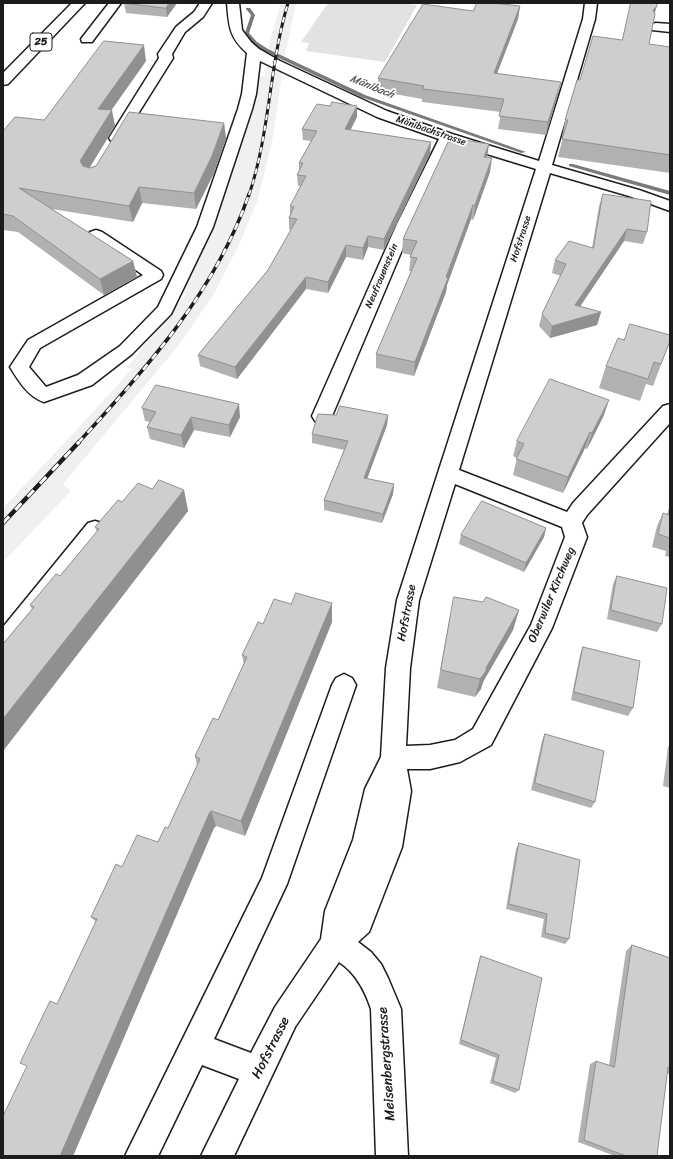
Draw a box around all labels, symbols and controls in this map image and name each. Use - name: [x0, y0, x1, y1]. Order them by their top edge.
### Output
- road number: 25: [30, 33, 52, 51]
- water label: Mänibach: [348, 72, 396, 102]
- street label: Mänibachstrasse: [394, 113, 468, 149]
- street label: Hofstrasse: [508, 214, 534, 264]
- street label: Neufrauenstein: [363, 242, 401, 310]
- street label: Oberwiler Kirchweg: [525, 545, 579, 645]
- street label: Hofstrasse: [394, 583, 420, 643]
- street label: Meisenbergstrasse: [375, 1006, 399, 1122]
- street label: Hofstrasse: [248, 1014, 294, 1082]

